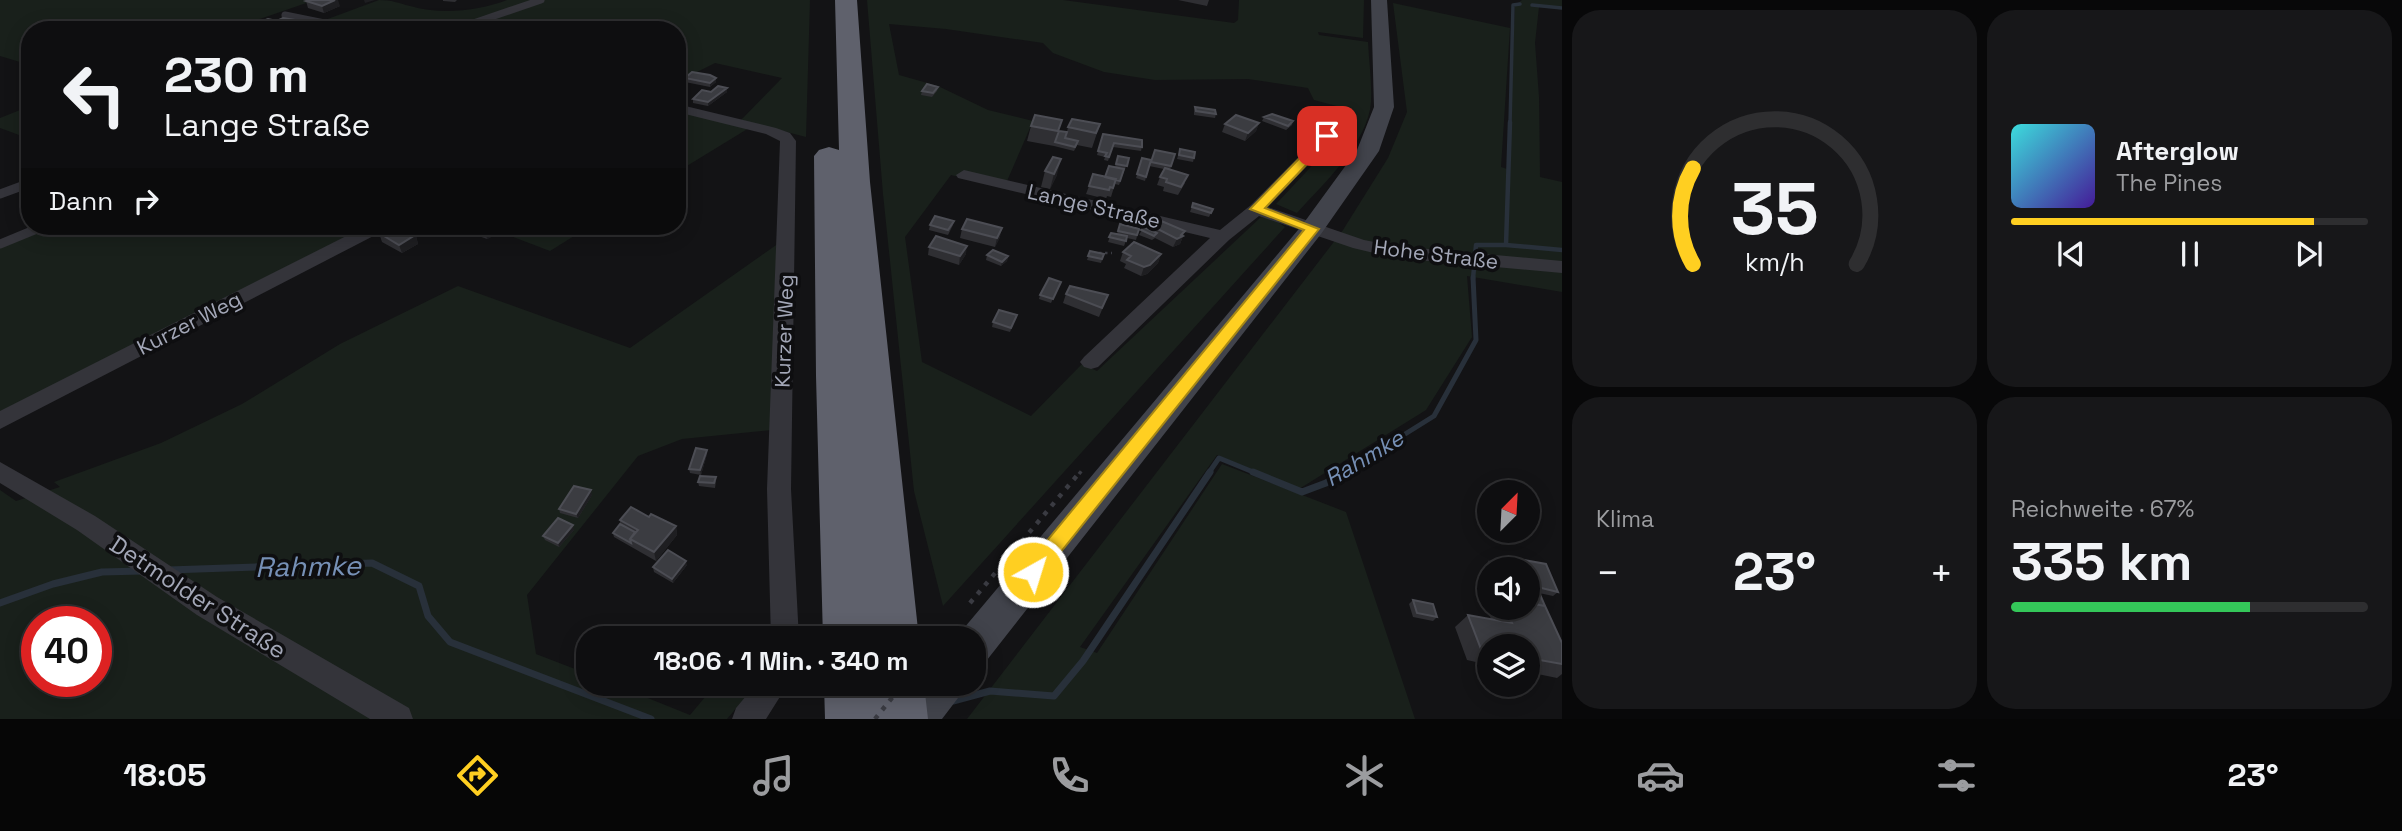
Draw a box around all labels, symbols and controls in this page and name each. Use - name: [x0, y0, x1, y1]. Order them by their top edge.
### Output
- text: 230 m: [164, 44, 309, 106]
- icon: left: [49, 49, 140, 140]
- text: Lange Straße: [164, 105, 370, 145]
- pin: [1297, 106, 1357, 166]
- icon: arrive: [1308, 117, 1346, 155]
- text: Afterglow: [2116, 134, 2239, 168]
- text: 35: [1731, 163, 1818, 256]
- text: The Pines: [2116, 168, 2222, 198]
- street label: Lange Straße: [1025, 178, 1163, 234]
- icon: right: [127, 182, 165, 220]
- text: Dann: [49, 184, 113, 218]
- street label: Hohe Straße: [1372, 233, 1500, 275]
- icon: previous: [2052, 235, 2090, 273]
- icon: pause: [2171, 235, 2209, 273]
- icon: next: [2290, 235, 2328, 273]
- text: km/h: [1745, 246, 1804, 278]
- street label: Kurzer Weg: [769, 274, 799, 388]
- street label: Kurzer Weg: [132, 285, 246, 361]
- water label: Rahmke: [1319, 422, 1410, 493]
- north arrow: [1477, 480, 1540, 542]
- map controls: [1477, 480, 1540, 697]
- text: Reichweite · 67%: [2011, 494, 2194, 524]
- text: Klima: [1596, 504, 1654, 534]
- street label: Detmolder Straße: [104, 528, 292, 666]
- text: 335 km: [2011, 529, 2192, 595]
- position arrow: [996, 535, 1070, 609]
- text: 23°: [1733, 539, 1816, 605]
- water label: Rahmke: [255, 547, 363, 585]
- text: −: [1596, 549, 1620, 597]
- text: +: [1929, 549, 1953, 597]
- button: sound: [1477, 557, 1540, 620]
- speed limit sign: 40: [21, 606, 112, 697]
- button: layers: [1477, 634, 1540, 697]
- text: 18:06 · 1 Min. · 340 m: [654, 644, 908, 678]
- icon: directions: [453, 751, 502, 800]
- icon: music: [749, 751, 798, 800]
- icon: phone: [1045, 751, 1094, 800]
- icon: climate: [1340, 751, 1389, 800]
- icon: car: [1636, 751, 1685, 800]
- icon: filters: [1932, 751, 1981, 800]
- text: 18:05: [123, 755, 207, 795]
- text: 23°: [2228, 755, 2279, 795]

